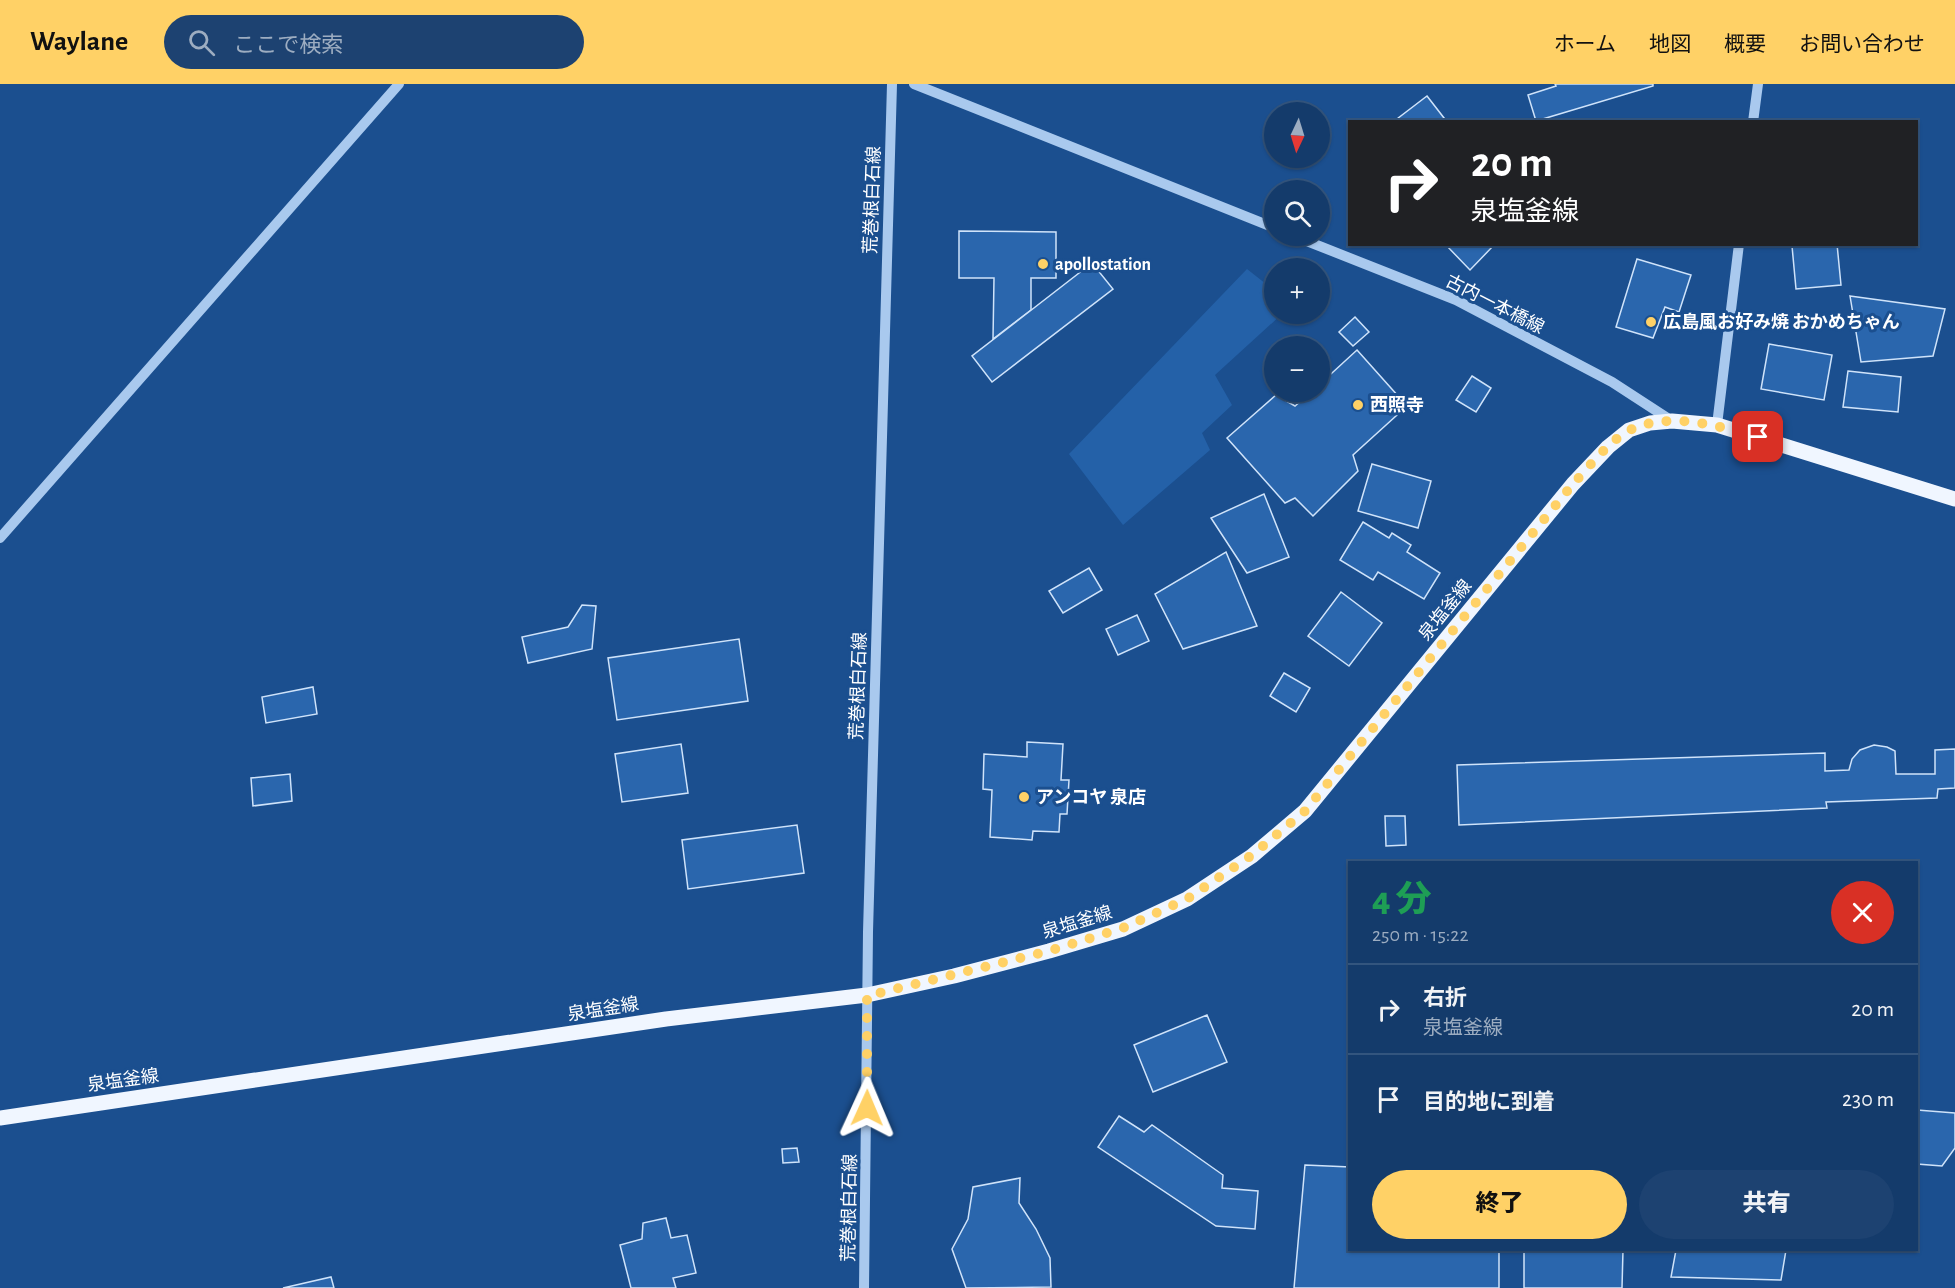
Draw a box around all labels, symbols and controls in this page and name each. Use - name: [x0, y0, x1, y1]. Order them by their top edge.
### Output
- search box: [164, 15, 584, 69]
- icon: search: [185, 26, 218, 59]
- text: Waylane: [30, 28, 128, 56]
- text: ここで検索: [233, 34, 343, 56]
- text: ホーム: [1554, 34, 1616, 55]
- text: 地図: [1649, 34, 1691, 55]
- text: 概要: [1724, 34, 1766, 55]
- text: お問い合わせ: [1799, 34, 1925, 55]
- north arrow: [1264, 102, 1330, 168]
- map controls: [1264, 102, 1330, 402]
- text: 20 m: [1471, 142, 1553, 184]
- icon: right: [1372, 144, 1450, 222]
- street label: 荒巻根白石線: [860, 146, 884, 254]
- button: search: [1264, 180, 1330, 246]
- text: 泉塩釜線: [1471, 198, 1579, 225]
- place label: apollostation: [1055, 256, 1151, 274]
- marker: apollostation: [1036, 257, 1050, 271]
- button: +: [1264, 258, 1330, 324]
- street label: 古内一本橋線: [1442, 271, 1548, 337]
- place label: 広島風お好み焼 おかめちゃん: [1663, 312, 1900, 332]
- marker: 広島風お好み焼 おかめちゃん: [1644, 315, 1658, 329]
- button: −: [1264, 336, 1330, 402]
- place label: 西照寺: [1370, 395, 1424, 415]
- marker: 西照寺: [1351, 398, 1365, 412]
- pin: [1732, 411, 1783, 462]
- icon: arrive: [1741, 420, 1774, 453]
- street label: 泉塩釜線: [1415, 576, 1475, 644]
- street label: 荒巻根白石線: [846, 632, 870, 740]
- place label: アンコヤ 泉店: [1036, 787, 1146, 807]
- marker: アンコヤ 泉店: [1017, 790, 1031, 804]
- button: close: [1831, 881, 1894, 944]
- text: 4 分: [1372, 882, 1432, 918]
- street label: 泉塩釜線: [1040, 902, 1114, 942]
- text: 250 m · 15:22: [1372, 925, 1469, 945]
- text: 右折: [1423, 987, 1467, 1009]
- street label: 泉塩釜線: [566, 993, 640, 1025]
- icon: right: [1372, 993, 1405, 1026]
- text: 20 m: [1851, 998, 1894, 1020]
- text: 泉塩釜線: [1423, 1018, 1503, 1038]
- street label: 泉塩釜線: [86, 1065, 160, 1095]
- position arrow: [835, 1076, 899, 1140]
- icon: arrive: [1372, 1083, 1405, 1116]
- text: 230 m: [1842, 1088, 1894, 1110]
- text: 目的地に到着: [1423, 1091, 1555, 1113]
- street label: 荒巻根白石線: [838, 1154, 860, 1262]
- button: 終了: [1372, 1170, 1627, 1239]
- button: 共有: [1639, 1170, 1894, 1239]

